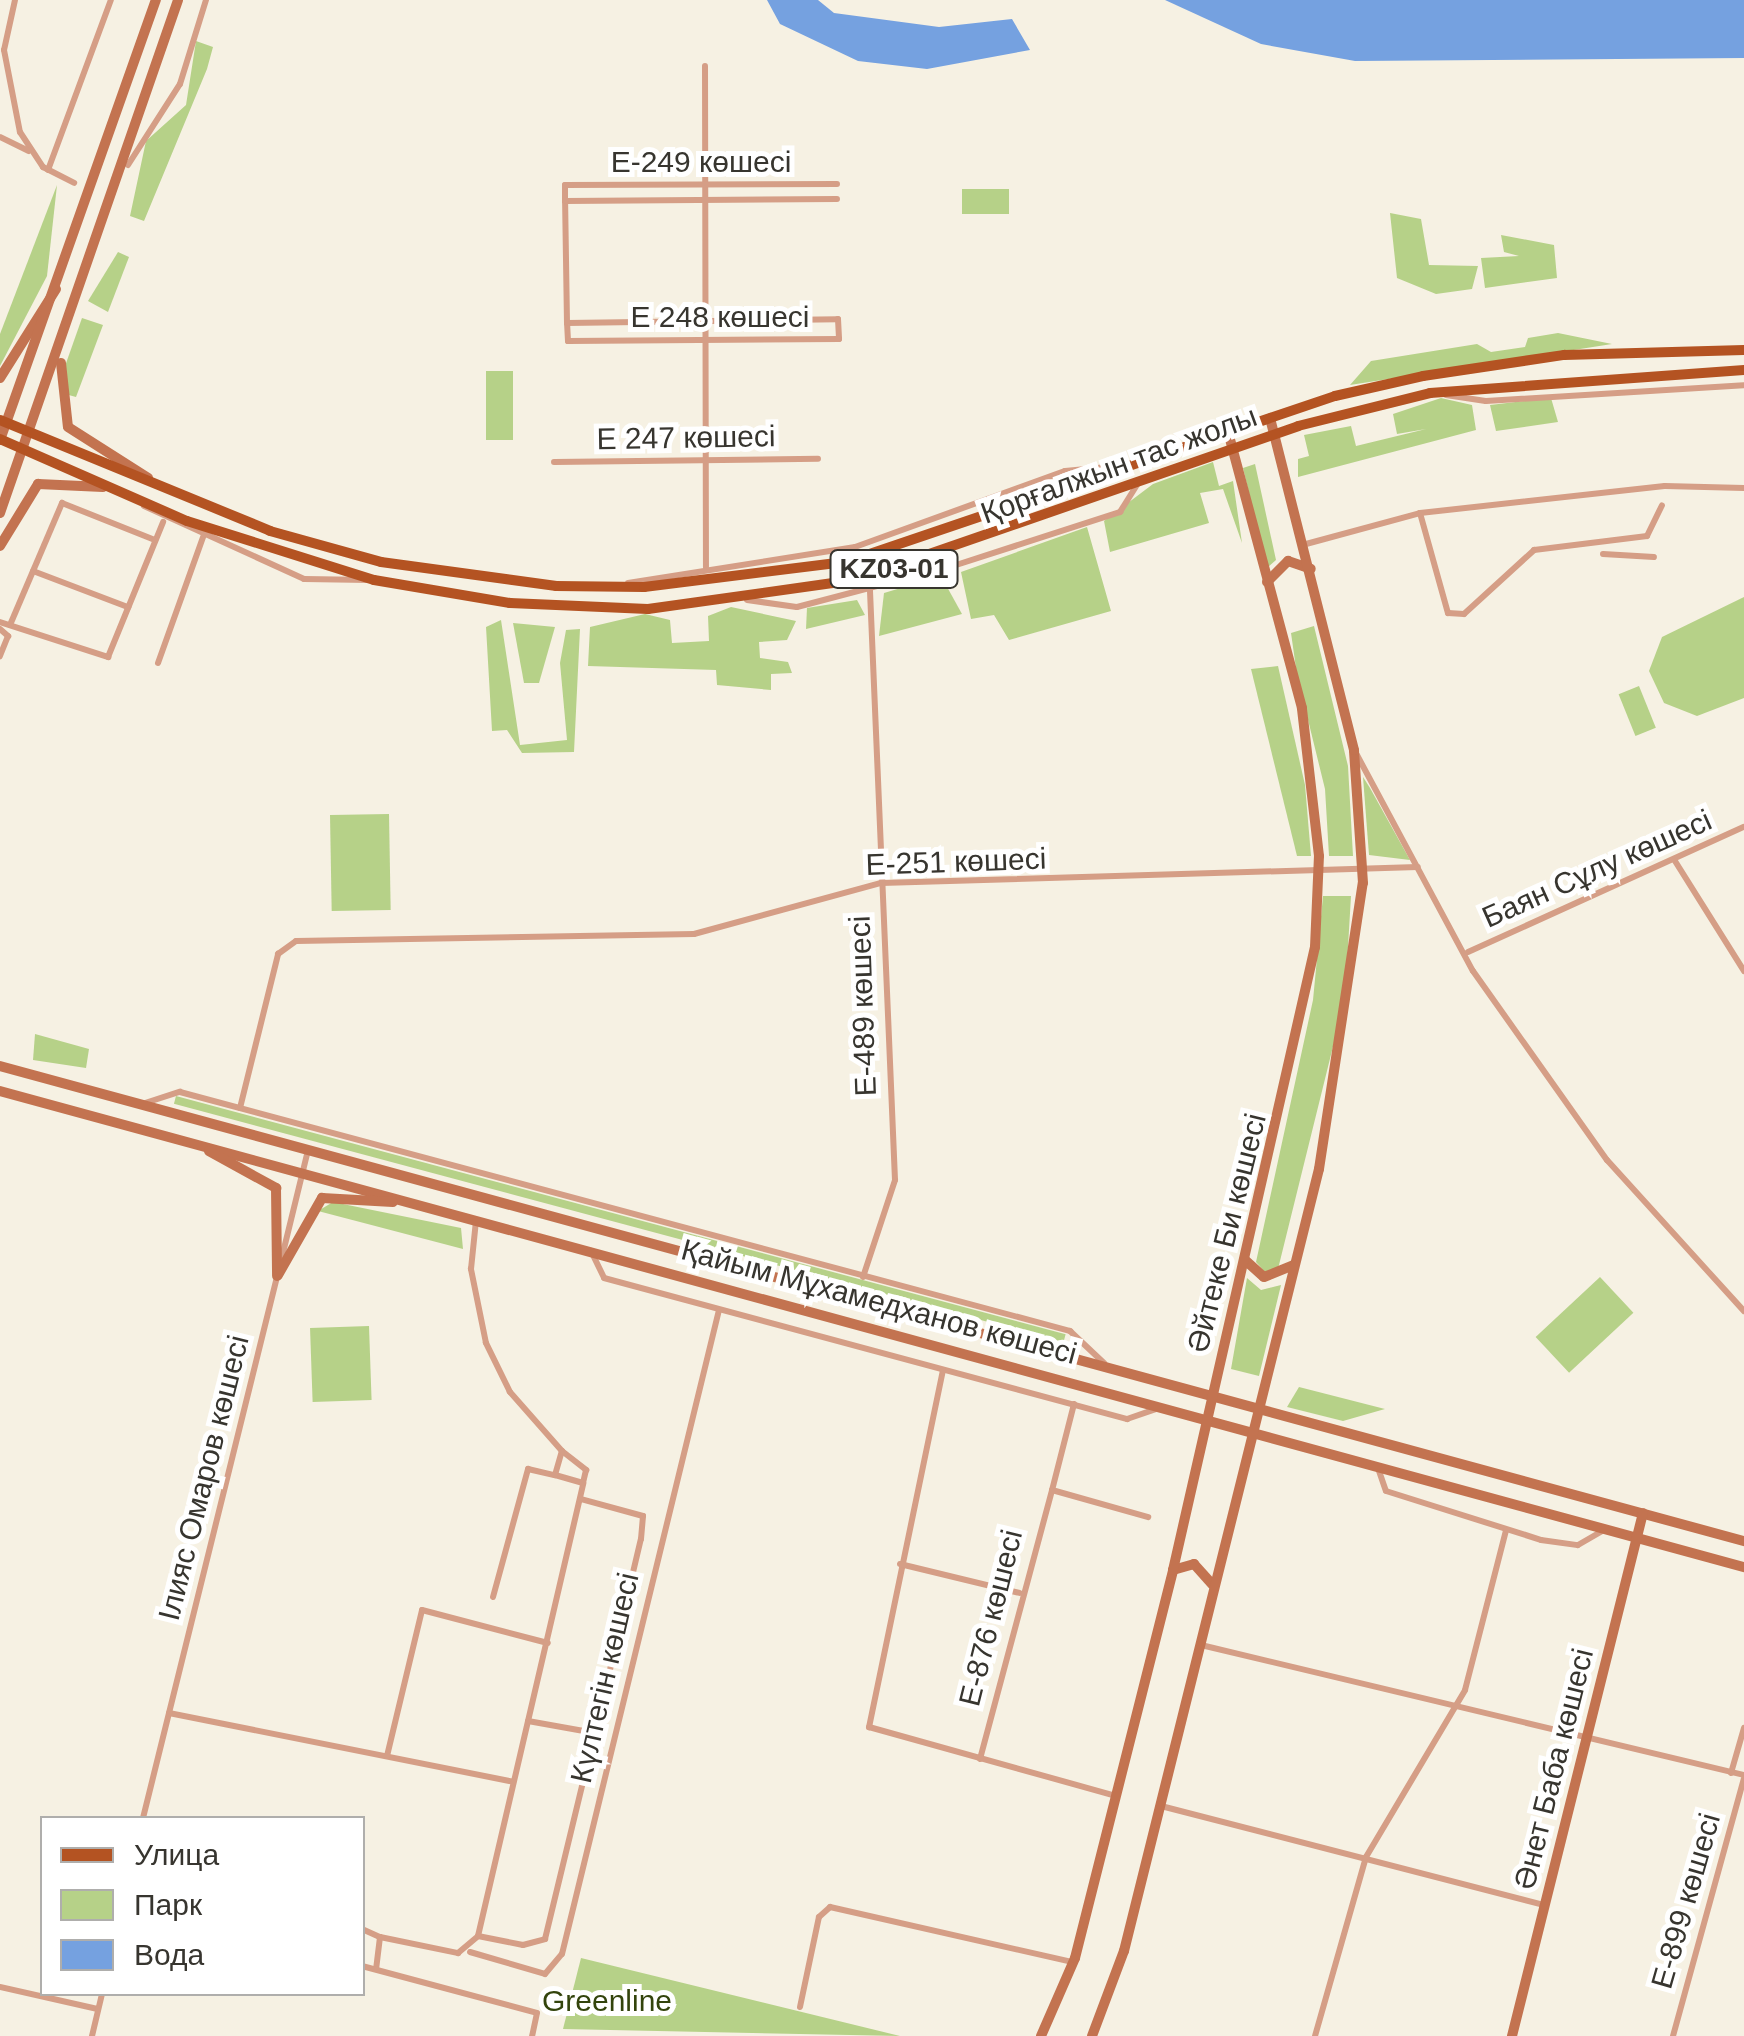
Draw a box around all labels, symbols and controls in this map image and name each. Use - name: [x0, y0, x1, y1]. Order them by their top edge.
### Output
- street label: Е-249 көшесі: [611, 144, 791, 180]
- street label: Е 248 көшесі: [631, 299, 809, 335]
- street label: Қорғалжын тас жолы: [976, 398, 1262, 532]
- street label: Е 247 көшесі: [596, 418, 776, 458]
- road number: KZ03-01: [829, 546, 959, 592]
- street label: Баян Сұлу көшесі: [1477, 802, 1717, 936]
- street label: Е-251 көшесі: [865, 841, 1047, 883]
- street label: Е-489 көшесі: [842, 915, 884, 1097]
- street label: Әйтеке Би көшесі: [1180, 1110, 1274, 1356]
- street label: Қайым Мұхамедханов көшесі: [677, 1232, 1081, 1372]
- street label: Ілияс Омаров көшесі: [151, 1332, 257, 1624]
- street label: Е-876 көшесі: [952, 1526, 1030, 1710]
- street label: Күлтегін көшесі: [563, 1569, 647, 1787]
- street label: Әнет Баба көшесі: [1507, 1645, 1601, 1893]
- street label: Е-899 көшесі: [1644, 1809, 1728, 1993]
- legend: [40, 1816, 365, 1996]
- text: Улица: [134, 1838, 219, 1871]
- text: Парк: [134, 1888, 202, 1921]
- text: Вода: [134, 1938, 204, 1971]
- park label: Greenline: [542, 1983, 672, 2019]

